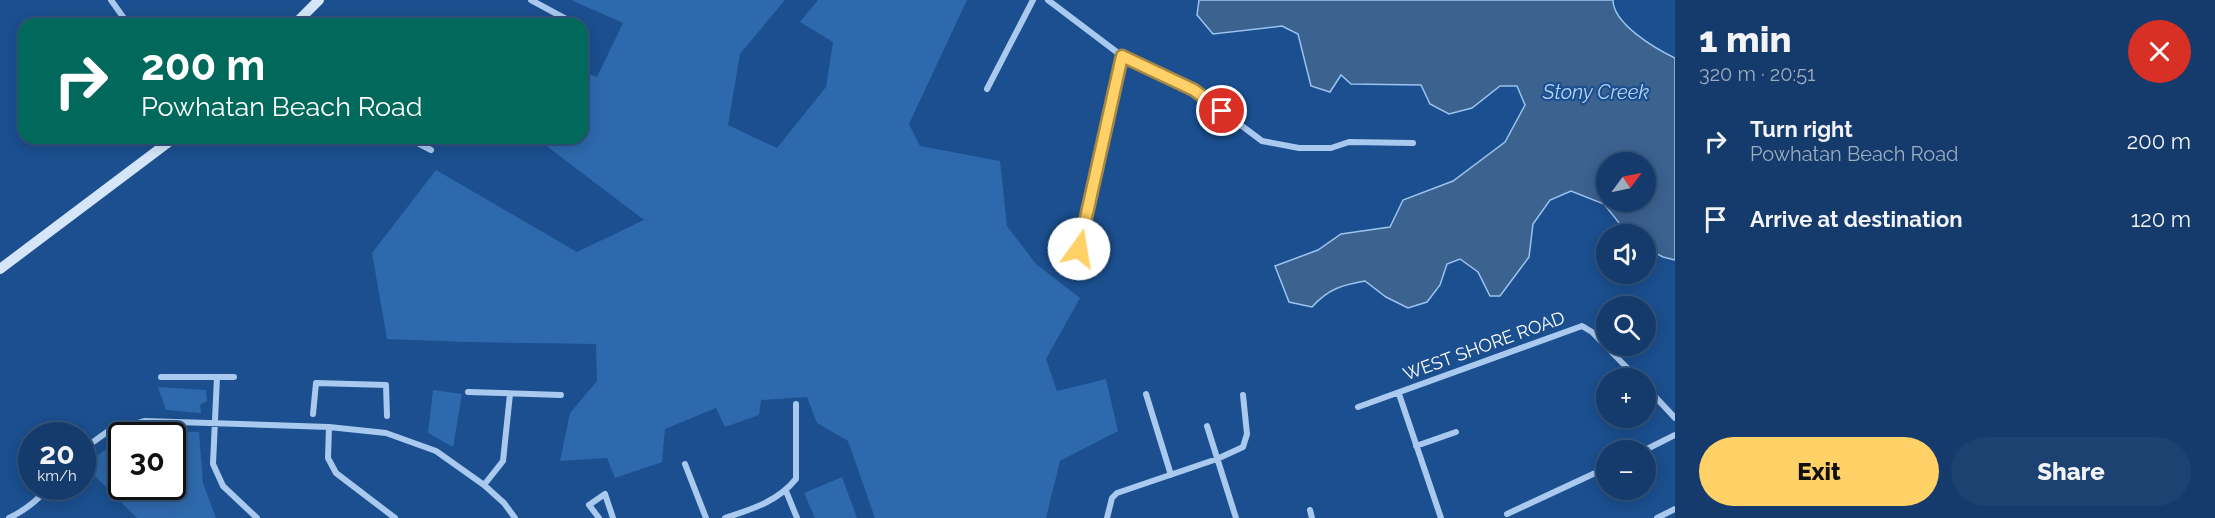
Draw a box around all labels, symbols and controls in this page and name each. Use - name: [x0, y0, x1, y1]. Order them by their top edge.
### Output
- text: 1 min: [1699, 18, 1791, 60]
- button: close: [2128, 20, 2191, 83]
- text: 200 m: [141, 41, 265, 90]
- icon: right: [42, 42, 120, 120]
- text: 320 m · 20:51: [1699, 62, 1816, 86]
- water label: Stony Creek: [1542, 80, 1649, 104]
- pin: [1196, 85, 1247, 136]
- text: Powhatan Beach Road: [141, 91, 423, 122]
- icon: arrive: [1205, 94, 1238, 127]
- text: Turn right: [1750, 116, 1853, 142]
- icon: right: [1699, 125, 1732, 158]
- text: 200 m: [2127, 128, 2191, 154]
- text: Powhatan Beach Road: [1750, 142, 1959, 166]
- north arrow: [1596, 152, 1656, 212]
- map controls: [1596, 152, 1656, 500]
- icon: arrive: [1699, 203, 1732, 236]
- text: Arrive at destination: [1750, 206, 1963, 232]
- text: 120 m: [2131, 206, 2191, 232]
- position arrow: [1047, 217, 1111, 281]
- button: sound: [1596, 224, 1656, 284]
- button: search: [1596, 296, 1656, 356]
- street label: WEST SHORE ROAD: [1400, 306, 1568, 385]
- button: +: [1596, 368, 1656, 428]
- speed limit sign: 30: [108, 422, 186, 500]
- text: 20: [39, 436, 75, 471]
- button: Exit: [1699, 437, 1939, 506]
- button: Share: [1951, 437, 2191, 506]
- button: −: [1596, 440, 1656, 500]
- text: km/h: [37, 467, 77, 485]

